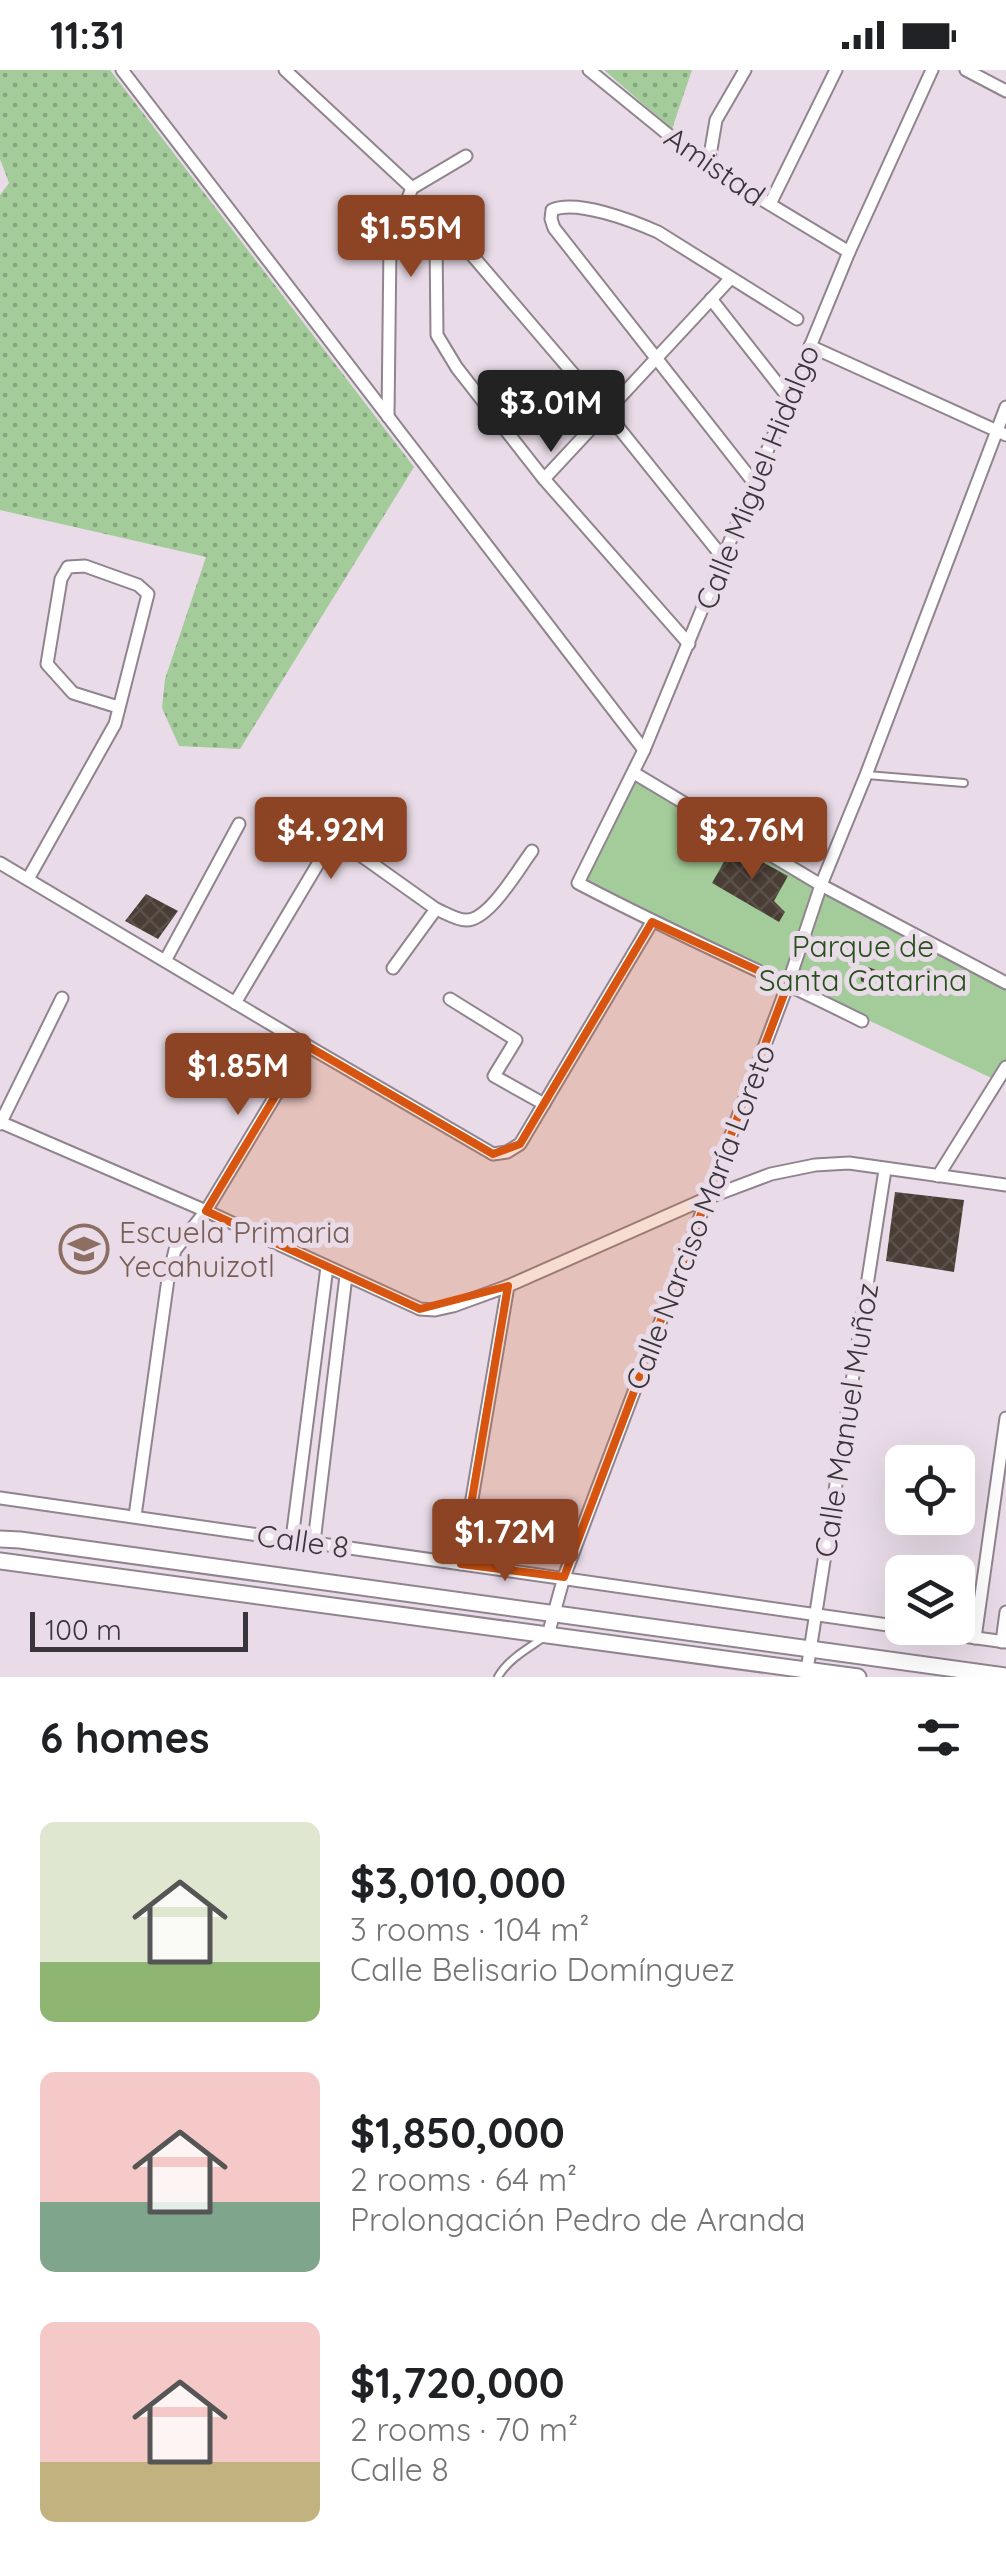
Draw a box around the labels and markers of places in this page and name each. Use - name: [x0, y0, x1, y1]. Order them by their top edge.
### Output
- pin: $1.55M: [330, 195, 492, 280]
- pin: $3.01M: [470, 370, 632, 455]
- pin: $4.92M: [250, 797, 412, 882]
- pin: $2.76M: [671, 797, 833, 882]
- pin: $1.85M: [157, 1033, 319, 1118]
- place label: Escuela Primaria Yecahuizotl: [119, 1213, 350, 1285]
- school or university icon: Escuela Primaria Yecahuizotl: [58, 1223, 110, 1275]
- pin: $1.72M: [424, 1499, 586, 1584]

